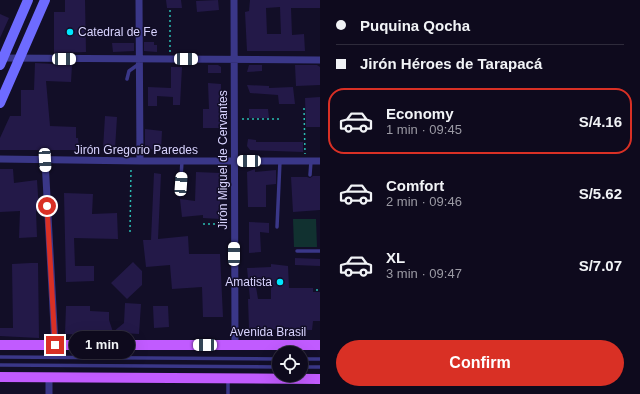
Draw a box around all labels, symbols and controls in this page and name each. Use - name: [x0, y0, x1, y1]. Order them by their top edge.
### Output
- text: Puquina Qocha: [360, 17, 470, 34]
- place label: Catedral de Fe: [78, 25, 158, 39]
- marker: Catedral de Fe: [65, 27, 75, 37]
- car: [52, 53, 76, 65]
- car: [174, 53, 198, 65]
- text: Jirón Héroes de Tarapacá: [360, 55, 542, 72]
- street label: Jirón Miguel de Cervantes: [216, 90, 230, 230]
- icon: car: [338, 103, 374, 139]
- text: Economy: [386, 105, 454, 122]
- text: S/4.16: [579, 113, 622, 130]
- text: 1 min · 09:45: [386, 122, 462, 137]
- street label: Jirón Gregorio Paredes: [74, 143, 198, 157]
- car: [38, 148, 52, 172]
- car: [237, 155, 261, 167]
- car: [174, 172, 188, 196]
- icon: car: [338, 175, 374, 211]
- text: Comfort: [386, 177, 444, 194]
- text: S/5.62: [579, 185, 622, 202]
- text: 2 min · 09:46: [386, 194, 462, 209]
- route start: [38, 197, 56, 215]
- car: [228, 242, 240, 266]
- icon: car: [338, 247, 374, 283]
- text: XL: [386, 249, 405, 266]
- text: S/7.07: [579, 257, 622, 274]
- text: 3 min · 09:47: [386, 266, 462, 281]
- place label: Amatista: [225, 275, 272, 289]
- marker: Amatista: [275, 277, 285, 287]
- street label: Avenida Brasil: [230, 325, 306, 339]
- callout: 1 min: [69, 331, 135, 359]
- route end: [46, 336, 64, 354]
- text: 1 min: [85, 337, 119, 352]
- car: [193, 339, 217, 351]
- button: Confirm: [336, 340, 624, 386]
- map controls: [272, 346, 308, 382]
- button: locate: [272, 346, 308, 382]

